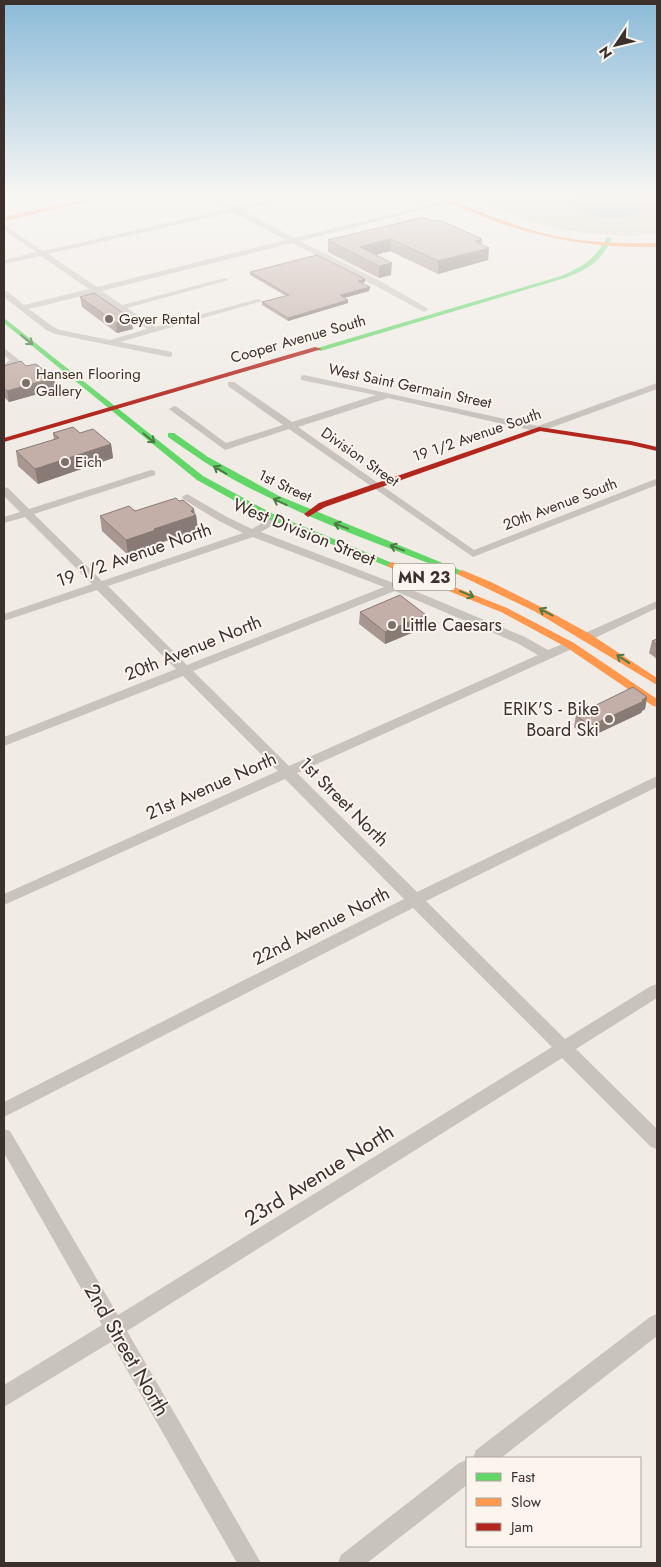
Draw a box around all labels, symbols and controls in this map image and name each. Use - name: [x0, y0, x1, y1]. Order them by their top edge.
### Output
- north arrow: [591, 20, 641, 70]
- text: N: [594, 42, 617, 63]
- place label: Geyer Rental: [119, 308, 200, 330]
- street label: Cooper Avenue South: [228, 309, 368, 369]
- marker: Geyer Rental: [103, 313, 115, 325]
- one-way arrow: [21, 334, 34, 345]
- street label: West Saint Germain Street: [326, 358, 494, 414]
- place label: Hansen Flooring Gallery: [36, 363, 141, 402]
- marker: Hansen Flooring Gallery: [20, 377, 32, 389]
- street label: 19 1/2 Avenue South: [410, 403, 544, 467]
- street label: Division Street: [316, 422, 404, 492]
- one-way arrow: [142, 433, 155, 444]
- place label: Eich: [75, 451, 102, 473]
- marker: Eich: [59, 456, 71, 468]
- one-way arrow: [214, 464, 228, 474]
- street label: 1st Street: [255, 464, 316, 508]
- street label: 20th Avenue South: [500, 472, 620, 536]
- street label: West Division Street: [229, 492, 380, 573]
- one-way arrow: [273, 496, 288, 506]
- street label: 19 1/2 Avenue North: [53, 516, 215, 594]
- one-way arrow: [333, 521, 349, 530]
- one-way arrow: [390, 543, 405, 552]
- road number: MN 23: [393, 564, 455, 590]
- one-way arrow: [459, 590, 474, 600]
- one-way arrow: [539, 607, 554, 617]
- street label: 20th Avenue North: [121, 609, 265, 687]
- place label: Little Caesars: [402, 612, 502, 638]
- marker: Little Caesars: [386, 619, 398, 631]
- one-way arrow: [616, 653, 630, 664]
- place label: ERIK'S - Bike Board Ski: [503, 696, 599, 743]
- marker: ERIK'S - Bike Board Ski: [603, 713, 615, 725]
- street label: 21st Avenue North: [142, 746, 280, 826]
- street label: 1st Street North: [293, 751, 395, 853]
- street label: 22nd Avenue North: [248, 880, 394, 972]
- street label: 23rd Avenue North: [238, 1117, 400, 1233]
- street label: 2nd Street North: [77, 1278, 177, 1422]
- legend: [466, 1457, 641, 1547]
- text: Fast: [511, 1466, 535, 1488]
- text: Slow: [511, 1491, 542, 1513]
- text: Jam: [509, 1516, 534, 1538]

